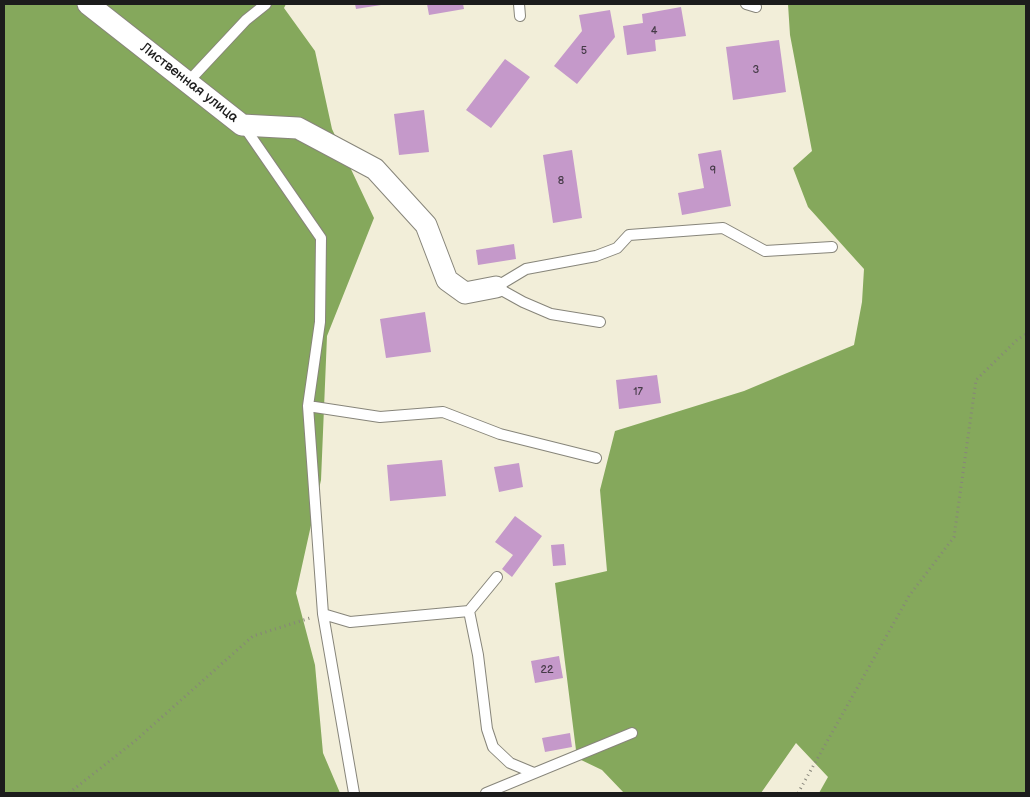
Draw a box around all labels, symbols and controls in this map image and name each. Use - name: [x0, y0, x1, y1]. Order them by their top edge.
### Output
- house number: 4: [651, 24, 657, 38]
- street label: Лиственная улица: [137, 40, 241, 126]
- house number: 5: [581, 44, 587, 58]
- house number: 3: [753, 63, 759, 77]
- house number: 9: [710, 164, 716, 178]
- house number: 8: [558, 174, 564, 188]
- house number: 17: [633, 385, 643, 399]
- house number: 22: [541, 663, 553, 677]

